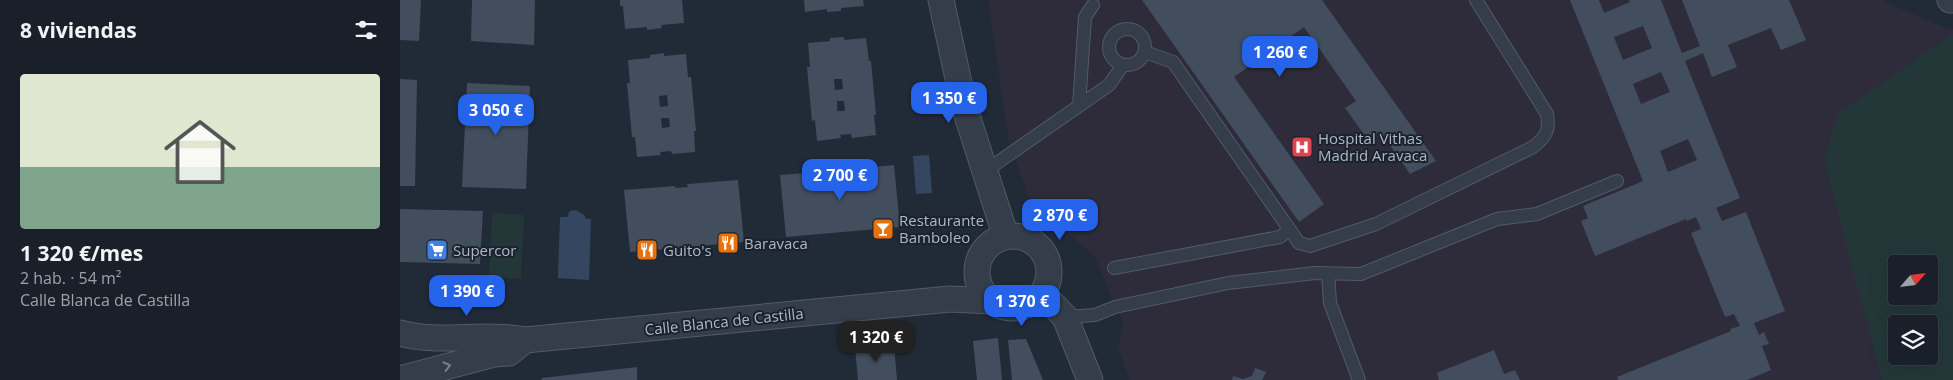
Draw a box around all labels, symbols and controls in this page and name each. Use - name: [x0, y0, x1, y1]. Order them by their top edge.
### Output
- text: 8 viviendas: [20, 16, 137, 44]
- icon: filters: [352, 16, 380, 44]
- pin: 1 260 €: [1234, 36, 1326, 78]
- text: 1 260 €: [1253, 41, 1307, 63]
- pin: 1 350 €: [903, 82, 995, 124]
- text: 1 350 €: [922, 87, 976, 109]
- pin: 3 050 €: [450, 94, 542, 136]
- text: 3 050 €: [469, 99, 523, 121]
- icon: home: [155, 107, 245, 197]
- place label: Hospital Vithas Madrid Aravaca: [1318, 128, 1427, 165]
- hospital icon: Hospital Vithas Madrid Aravaca: [1290, 135, 1314, 159]
- pin: 2 700 €: [794, 158, 886, 201]
- text: 2 700 €: [813, 164, 867, 186]
- pin: 2 870 €: [1014, 198, 1106, 241]
- text: 2 870 €: [1033, 204, 1087, 226]
- place label: Restaurante Bamboleo: [899, 210, 984, 247]
- bar icon: Restaurante Bamboleo: [871, 217, 895, 241]
- restaurant icon: Baravaca: [716, 231, 740, 255]
- place label: Baravaca: [744, 233, 808, 253]
- supermarket icon: Supercor: [425, 238, 449, 262]
- restaurant icon: Guito's: [635, 238, 659, 262]
- text: 1 320 €/mes: [20, 239, 143, 267]
- place label: Supercor: [453, 240, 517, 260]
- place label: Guito's: [663, 240, 712, 260]
- north arrow: [1888, 255, 1938, 305]
- map controls: [1888, 255, 1938, 365]
- text: 2 hab. · 54 m²: [20, 267, 121, 289]
- pin: 1 390 €: [421, 274, 513, 317]
- text: 1 390 €: [440, 280, 494, 302]
- pin: 1 370 €: [976, 284, 1068, 327]
- text: Calle Blanca de Castilla: [20, 289, 190, 311]
- text: 1 370 €: [995, 290, 1049, 312]
- street label: Calle Blanca de Castilla: [644, 303, 804, 339]
- button: layers: [1888, 315, 1938, 365]
- pin: 1 320 €: [830, 320, 922, 363]
- text: 1 320 €: [849, 326, 903, 348]
- one-way arrow: [443, 361, 452, 372]

